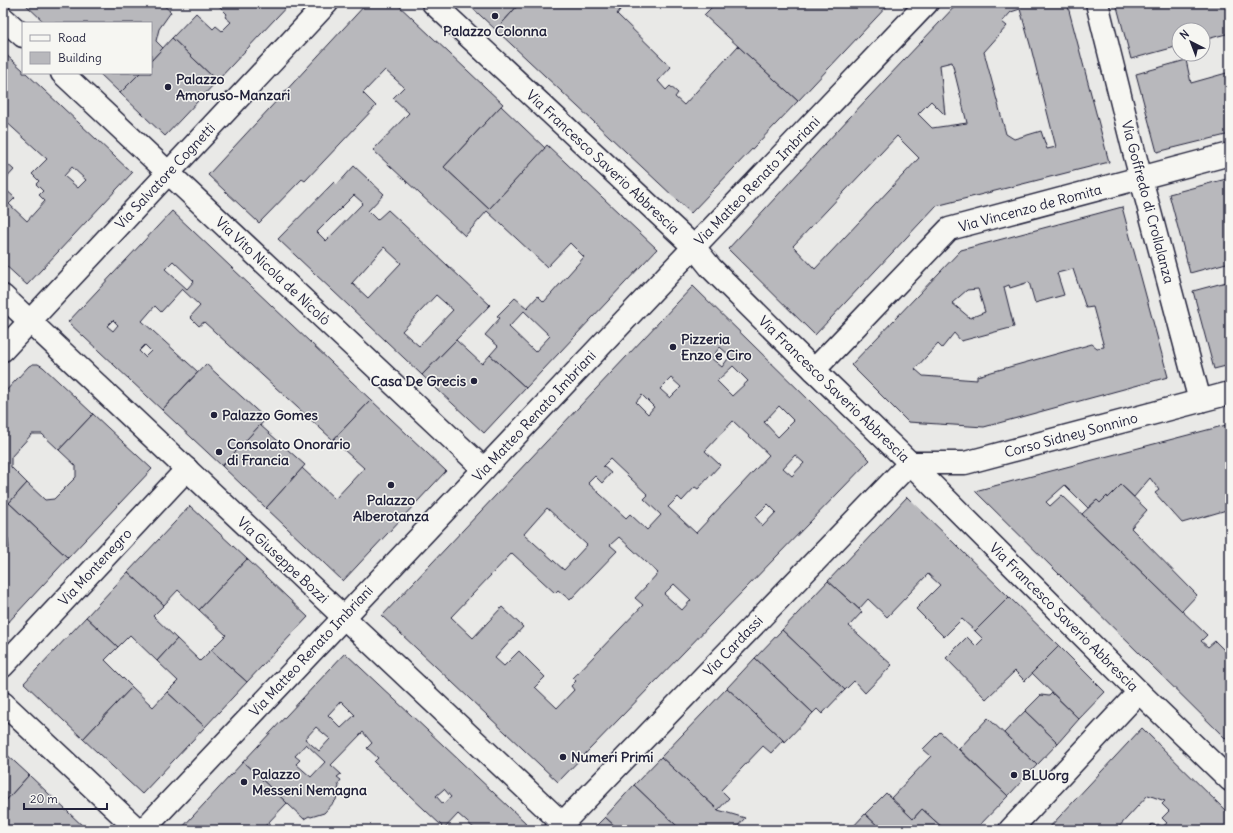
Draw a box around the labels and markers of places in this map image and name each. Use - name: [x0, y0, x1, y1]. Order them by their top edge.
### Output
- marker: Palazzo Colonna: [490, 11, 500, 21]
- place label: Palazzo Colonna: [443, 22, 547, 40]
- place label: Palazzo Amoruso-Manzari: [176, 70, 290, 104]
- marker: Palazzo Amoruso-Manzari: [163, 82, 173, 92]
- place label: Pizzeria Enzo e Ciro: [681, 330, 752, 364]
- marker: Pizzeria Enzo e Ciro: [668, 342, 678, 352]
- place label: Casa De Grecis: [371, 372, 467, 390]
- marker: Casa De Grecis: [469, 376, 479, 386]
- place label: Palazzo Gomes: [222, 406, 318, 424]
- marker: Palazzo Gomes: [209, 410, 219, 420]
- place label: Consolato Onorario di Francia: [227, 435, 351, 469]
- marker: Consolato Onorario di Francia: [214, 447, 224, 457]
- marker: Palazzo Alberotanza: [386, 480, 396, 490]
- place label: Palazzo Alberotanza: [353, 491, 429, 525]
- place label: Numeri Primi: [571, 748, 653, 766]
- marker: Numeri Primi: [558, 752, 568, 762]
- place label: Palazzo Messeni Nemagna: [252, 765, 367, 799]
- place label: BLUorg: [1022, 766, 1069, 784]
- marker: BLUorg: [1009, 770, 1019, 780]
- marker: Palazzo Messeni Nemagna: [239, 777, 249, 787]

